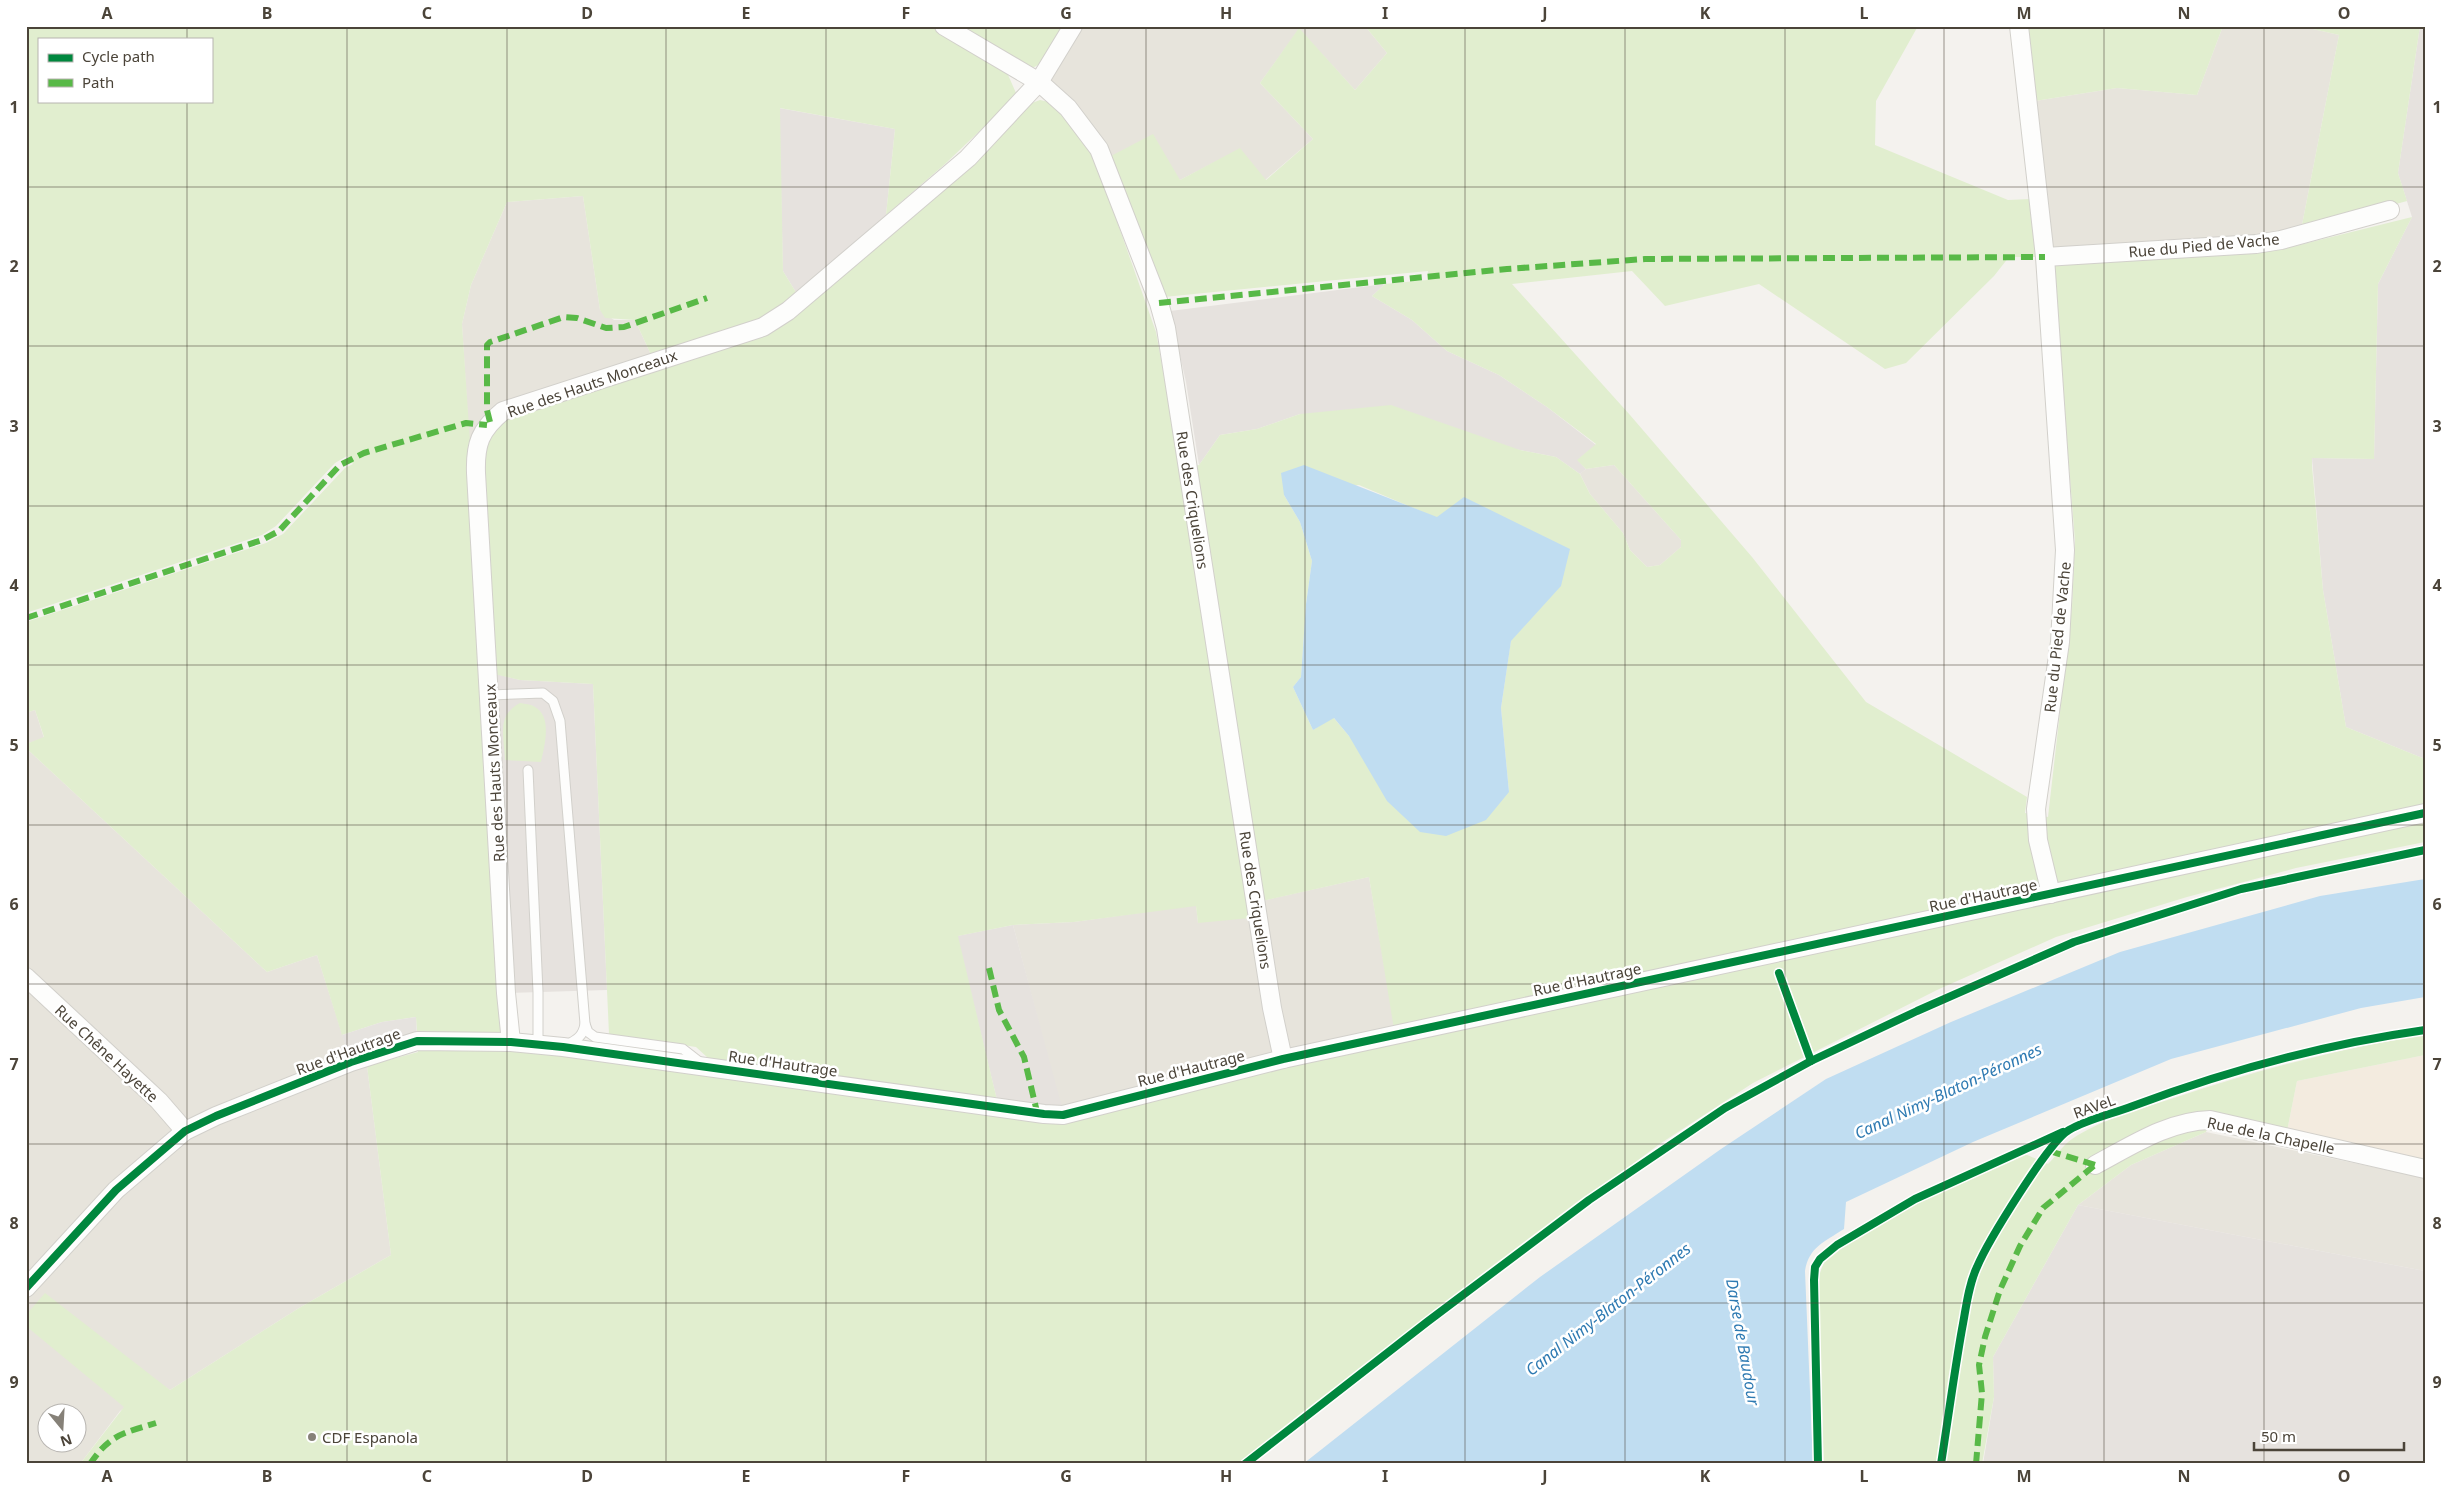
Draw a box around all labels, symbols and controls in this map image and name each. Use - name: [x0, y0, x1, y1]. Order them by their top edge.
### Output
- text: A: [101, 2, 113, 24]
- text: B: [262, 2, 272, 24]
- text: C: [422, 2, 432, 24]
- text: D: [581, 2, 593, 24]
- text: E: [742, 2, 751, 24]
- text: F: [902, 2, 910, 24]
- text: G: [1060, 2, 1072, 24]
- text: H: [1220, 2, 1232, 24]
- text: I: [1382, 2, 1388, 24]
- text: J: [1540, 2, 1548, 24]
- text: K: [1700, 2, 1711, 24]
- text: L: [1860, 2, 1869, 24]
- text: M: [2016, 2, 2032, 24]
- text: N: [2177, 2, 2191, 24]
- text: O: [2338, 2, 2350, 24]
- legend: [38, 38, 212, 102]
- text: Cycle path: [82, 46, 155, 66]
- text: Path: [82, 72, 114, 92]
- text: 1: [9, 96, 19, 118]
- text: 1: [2432, 96, 2442, 118]
- street label: Rue du Pied de Vache: [2128, 228, 2280, 262]
- text: 2: [9, 255, 19, 277]
- text: 2: [2432, 255, 2442, 277]
- street label: Rue des Hauts Monceaux: [504, 345, 680, 421]
- text: 3: [9, 415, 19, 437]
- text: 3: [2432, 415, 2442, 437]
- street label: Rue des Criquelions: [1172, 430, 1214, 570]
- street label: Rue du Pied de Vache: [2039, 561, 2075, 713]
- text: 4: [9, 574, 19, 596]
- text: 4: [2432, 574, 2442, 596]
- street label: Rue des Hauts Monceaux: [479, 683, 509, 863]
- text: 5: [9, 734, 19, 756]
- text: 5: [2432, 734, 2442, 756]
- street label: Rue des Criquelions: [1235, 830, 1277, 970]
- street label: Rue d'Hautrage: [1927, 874, 2039, 916]
- text: 6: [9, 893, 19, 915]
- text: 6: [2432, 893, 2442, 915]
- street label: Rue d'Hautrage: [1531, 958, 1643, 1000]
- street label: Rue Chêne Hayette: [51, 1000, 163, 1106]
- street label: Rue d'Hautrage: [293, 1023, 403, 1079]
- water label: Canal Nimy-Blaton-Péronnes: [1851, 1038, 2045, 1144]
- street label: Rue d'Hautrage: [727, 1045, 839, 1081]
- street label: Rue d'Hautrage: [1135, 1045, 1247, 1091]
- text: 7: [9, 1053, 19, 1075]
- text: 7: [2432, 1053, 2442, 1075]
- street label: RAVeL: [2070, 1089, 2118, 1123]
- street label: Rue de la Chapelle: [2205, 1112, 2337, 1158]
- text: 8: [9, 1212, 19, 1234]
- text: 8: [2432, 1212, 2442, 1234]
- water label: Canal Nimy-Blaton-Péronnes: [1521, 1237, 1695, 1380]
- water label: Darse de Baudour: [1721, 1277, 1765, 1408]
- text: 9: [9, 1371, 19, 1393]
- text: 9: [2432, 1371, 2442, 1393]
- north arrow: [38, 1402, 88, 1452]
- scale bar: [2254, 1420, 2404, 1452]
- text: 50 m: [2261, 1426, 2296, 1446]
- place label: CDF Espanola: [322, 1427, 418, 1447]
- text: N: [58, 1430, 75, 1452]
- marker: CDF Espanola: [306, 1431, 318, 1443]
- text: A: [101, 1465, 113, 1487]
- text: B: [262, 1465, 272, 1487]
- text: C: [422, 1465, 432, 1487]
- text: D: [581, 1465, 593, 1487]
- text: E: [742, 1465, 751, 1487]
- text: F: [902, 1465, 910, 1487]
- text: G: [1060, 1465, 1072, 1487]
- text: H: [1220, 1465, 1232, 1487]
- text: I: [1382, 1465, 1388, 1487]
- text: J: [1540, 1465, 1548, 1487]
- text: K: [1700, 1465, 1711, 1487]
- text: L: [1860, 1465, 1869, 1487]
- text: M: [2016, 1465, 2032, 1487]
- text: N: [2177, 1465, 2191, 1487]
- text: O: [2338, 1465, 2350, 1487]

